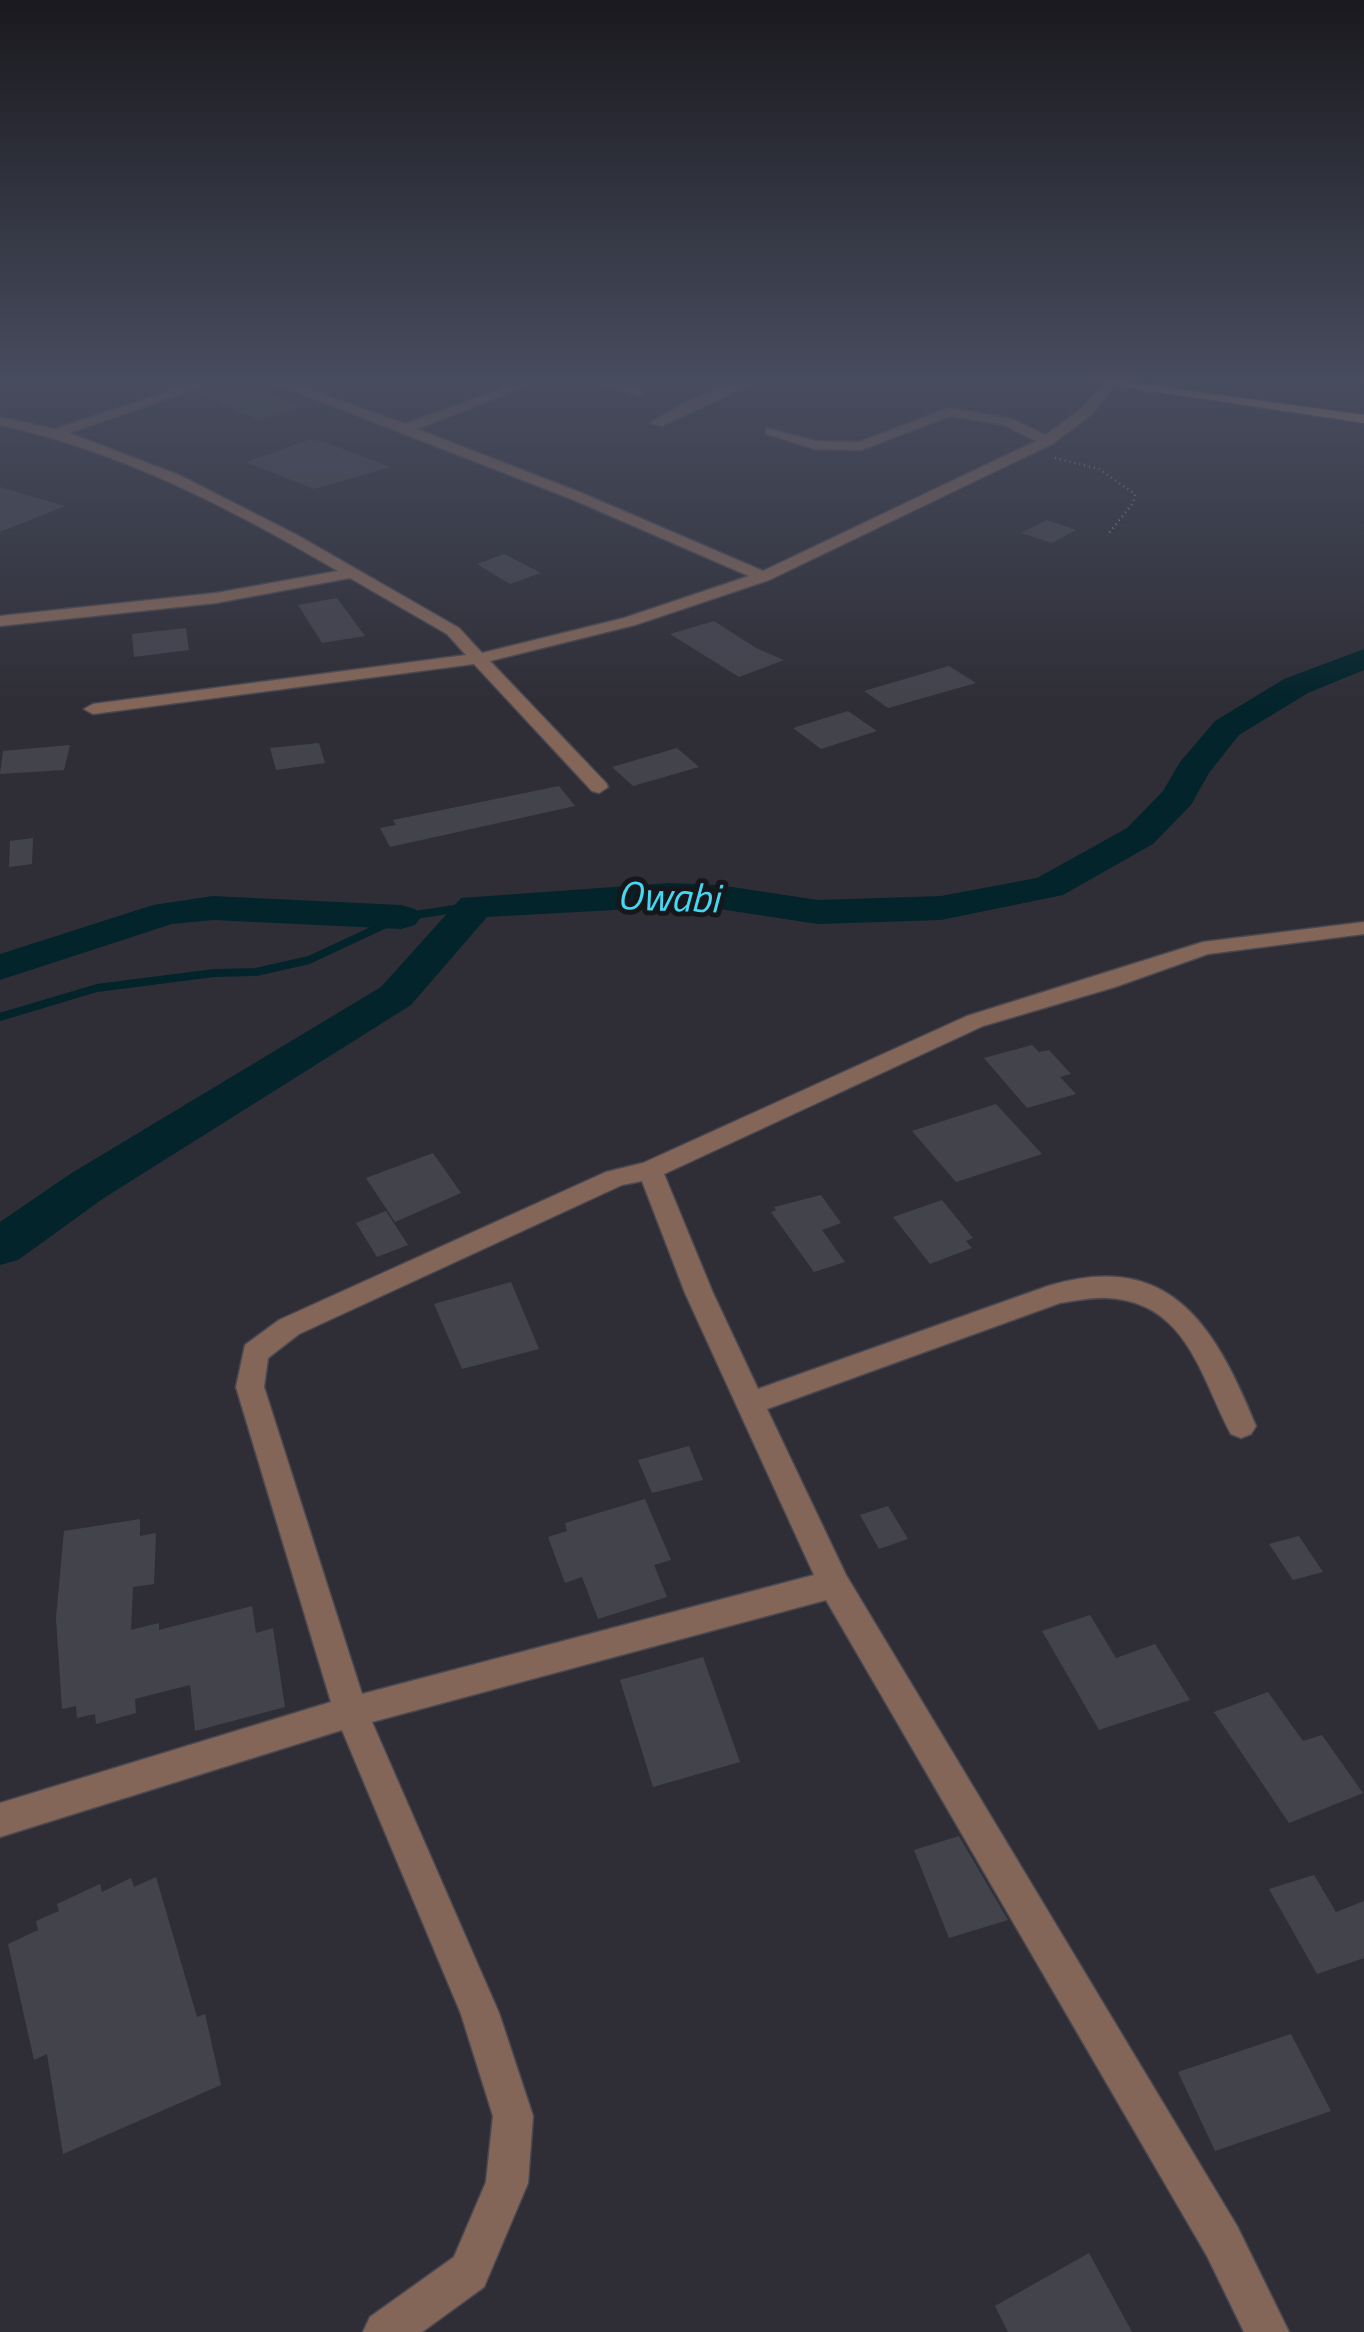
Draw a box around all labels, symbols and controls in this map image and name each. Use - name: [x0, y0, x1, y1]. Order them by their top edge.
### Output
- water label: Owabi: [616, 875, 720, 927]

